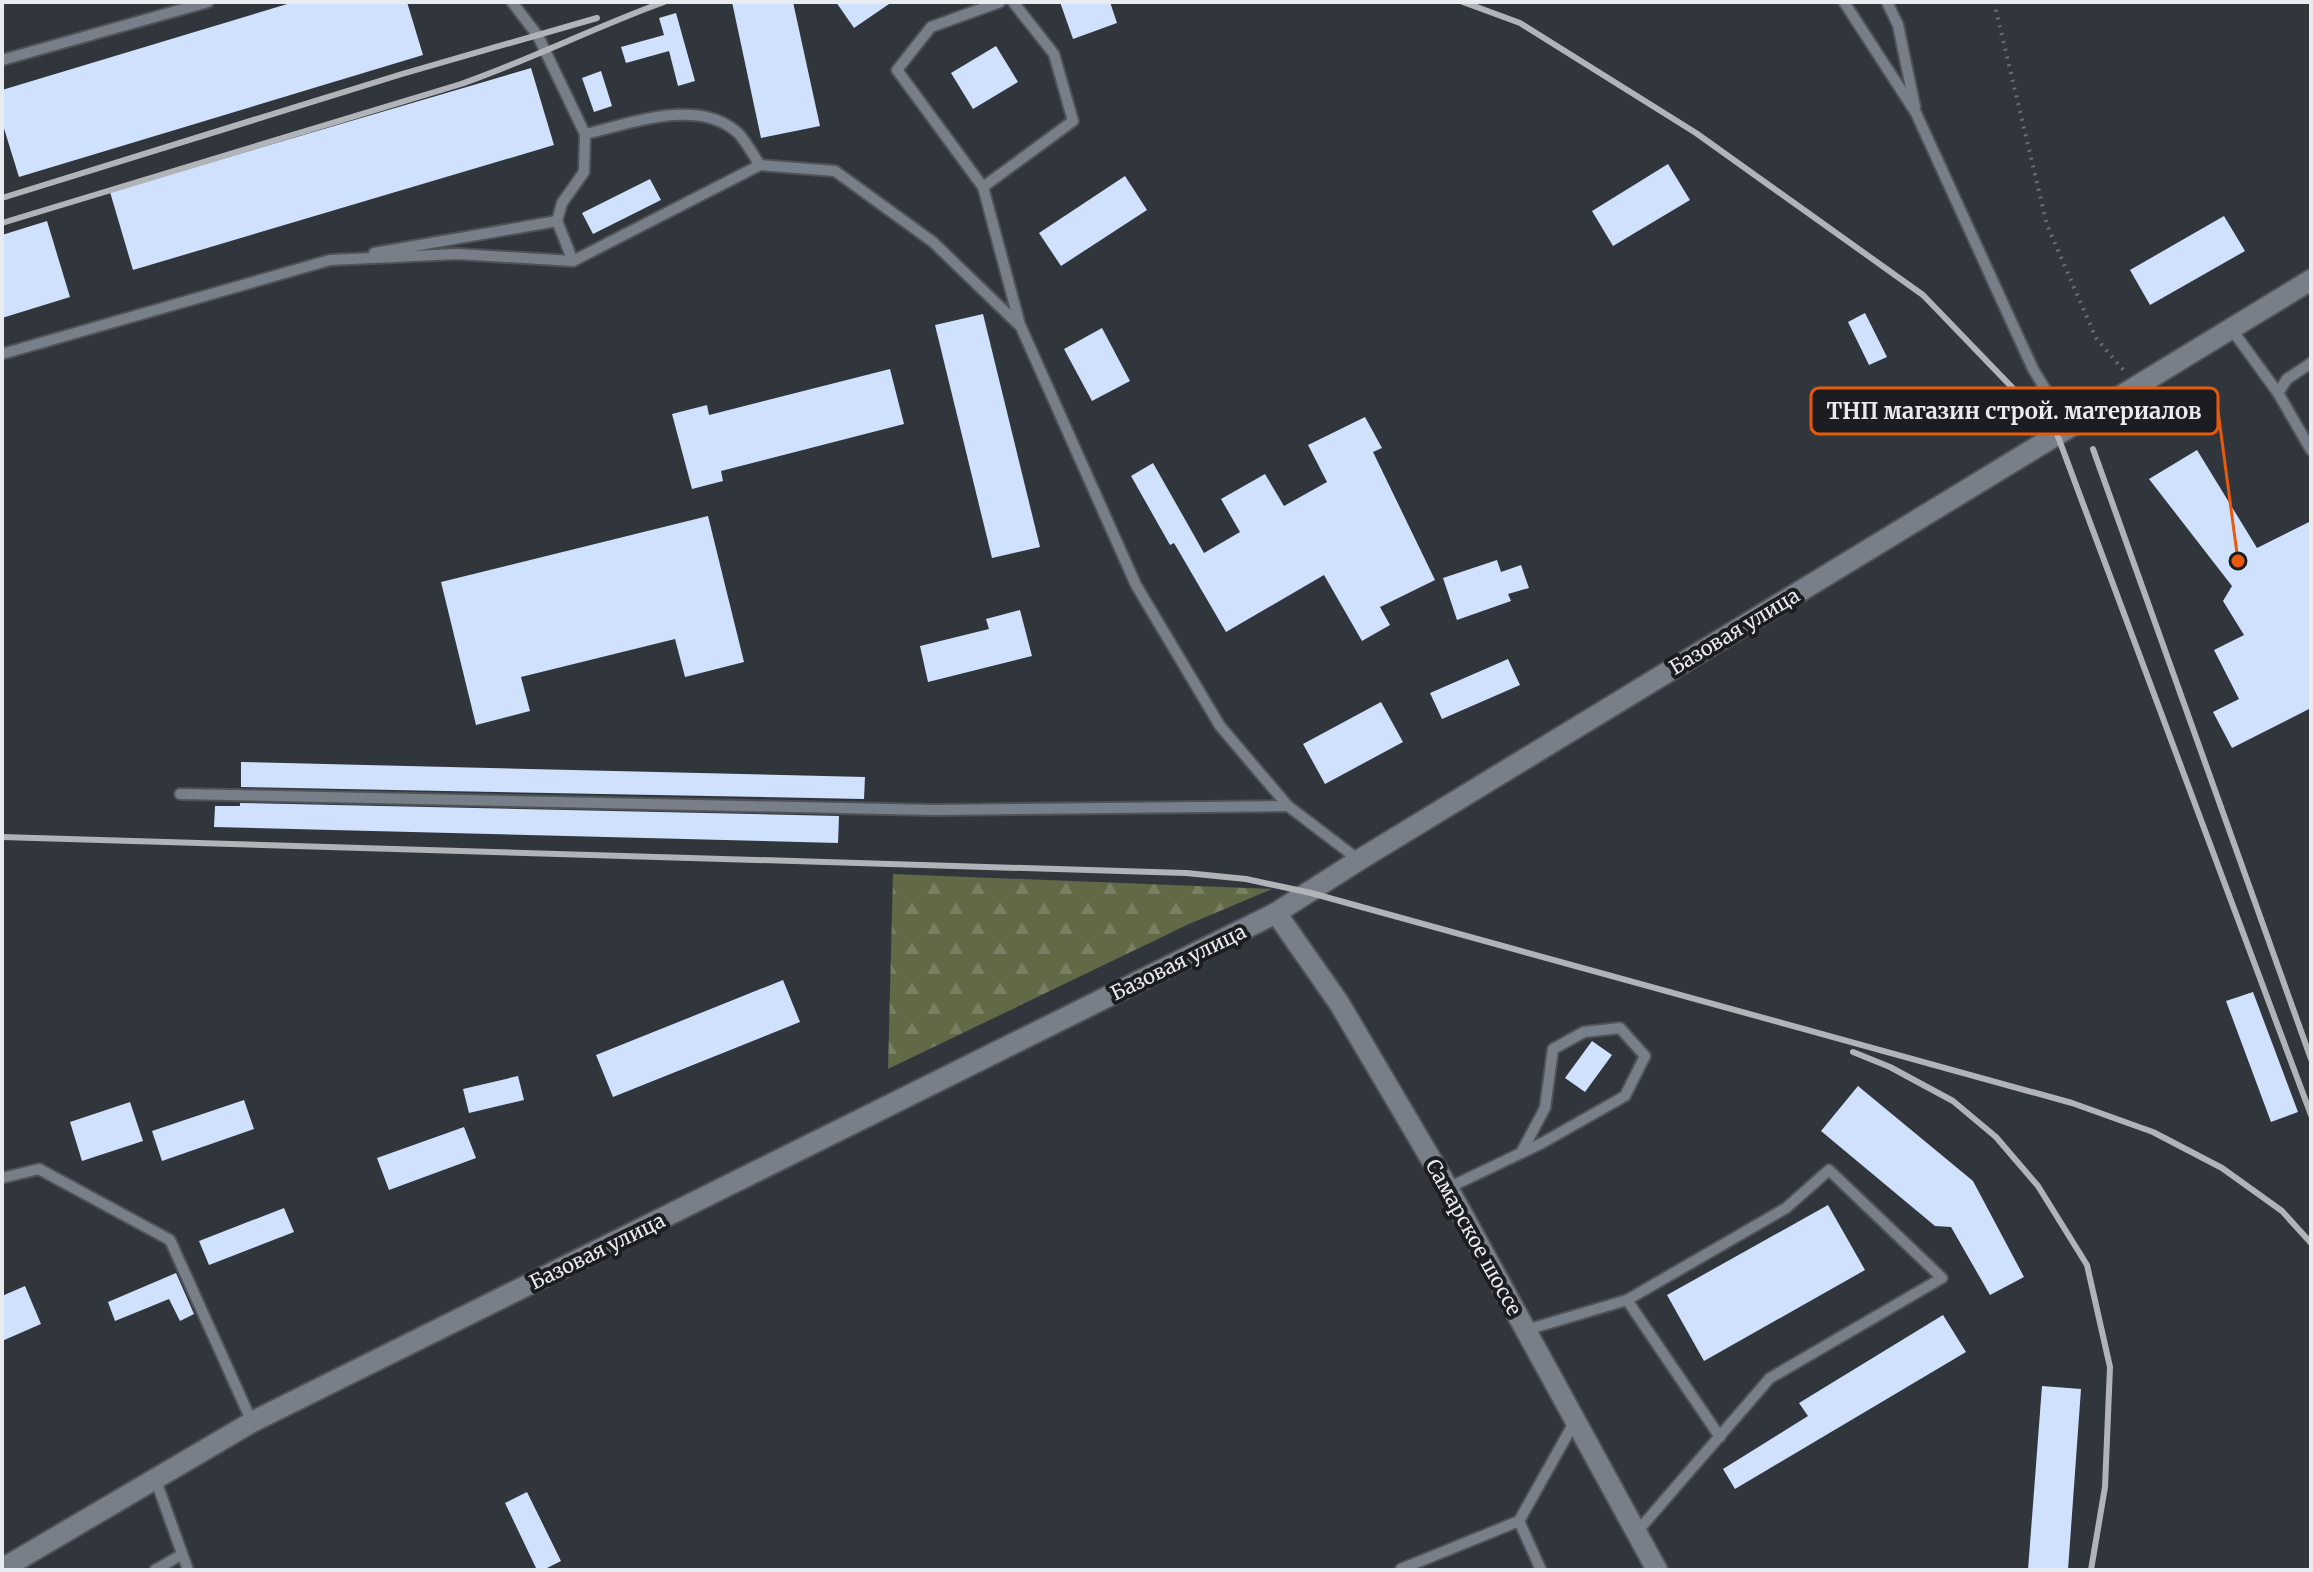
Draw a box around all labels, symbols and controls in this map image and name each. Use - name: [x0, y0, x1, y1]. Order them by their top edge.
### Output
- callout: ТНП магазин строй. материалов: [1811, 388, 2218, 434]
- text: ТНП магазин строй. материалов: [1826, 397, 2202, 425]
- street label: Базовая улица: [1664, 582, 1804, 680]
- street label: Базовая улица: [1106, 918, 1250, 1006]
- street label: Самарское шоссе: [1421, 1155, 1527, 1319]
- street label: Базовая улица: [525, 1207, 669, 1295]

